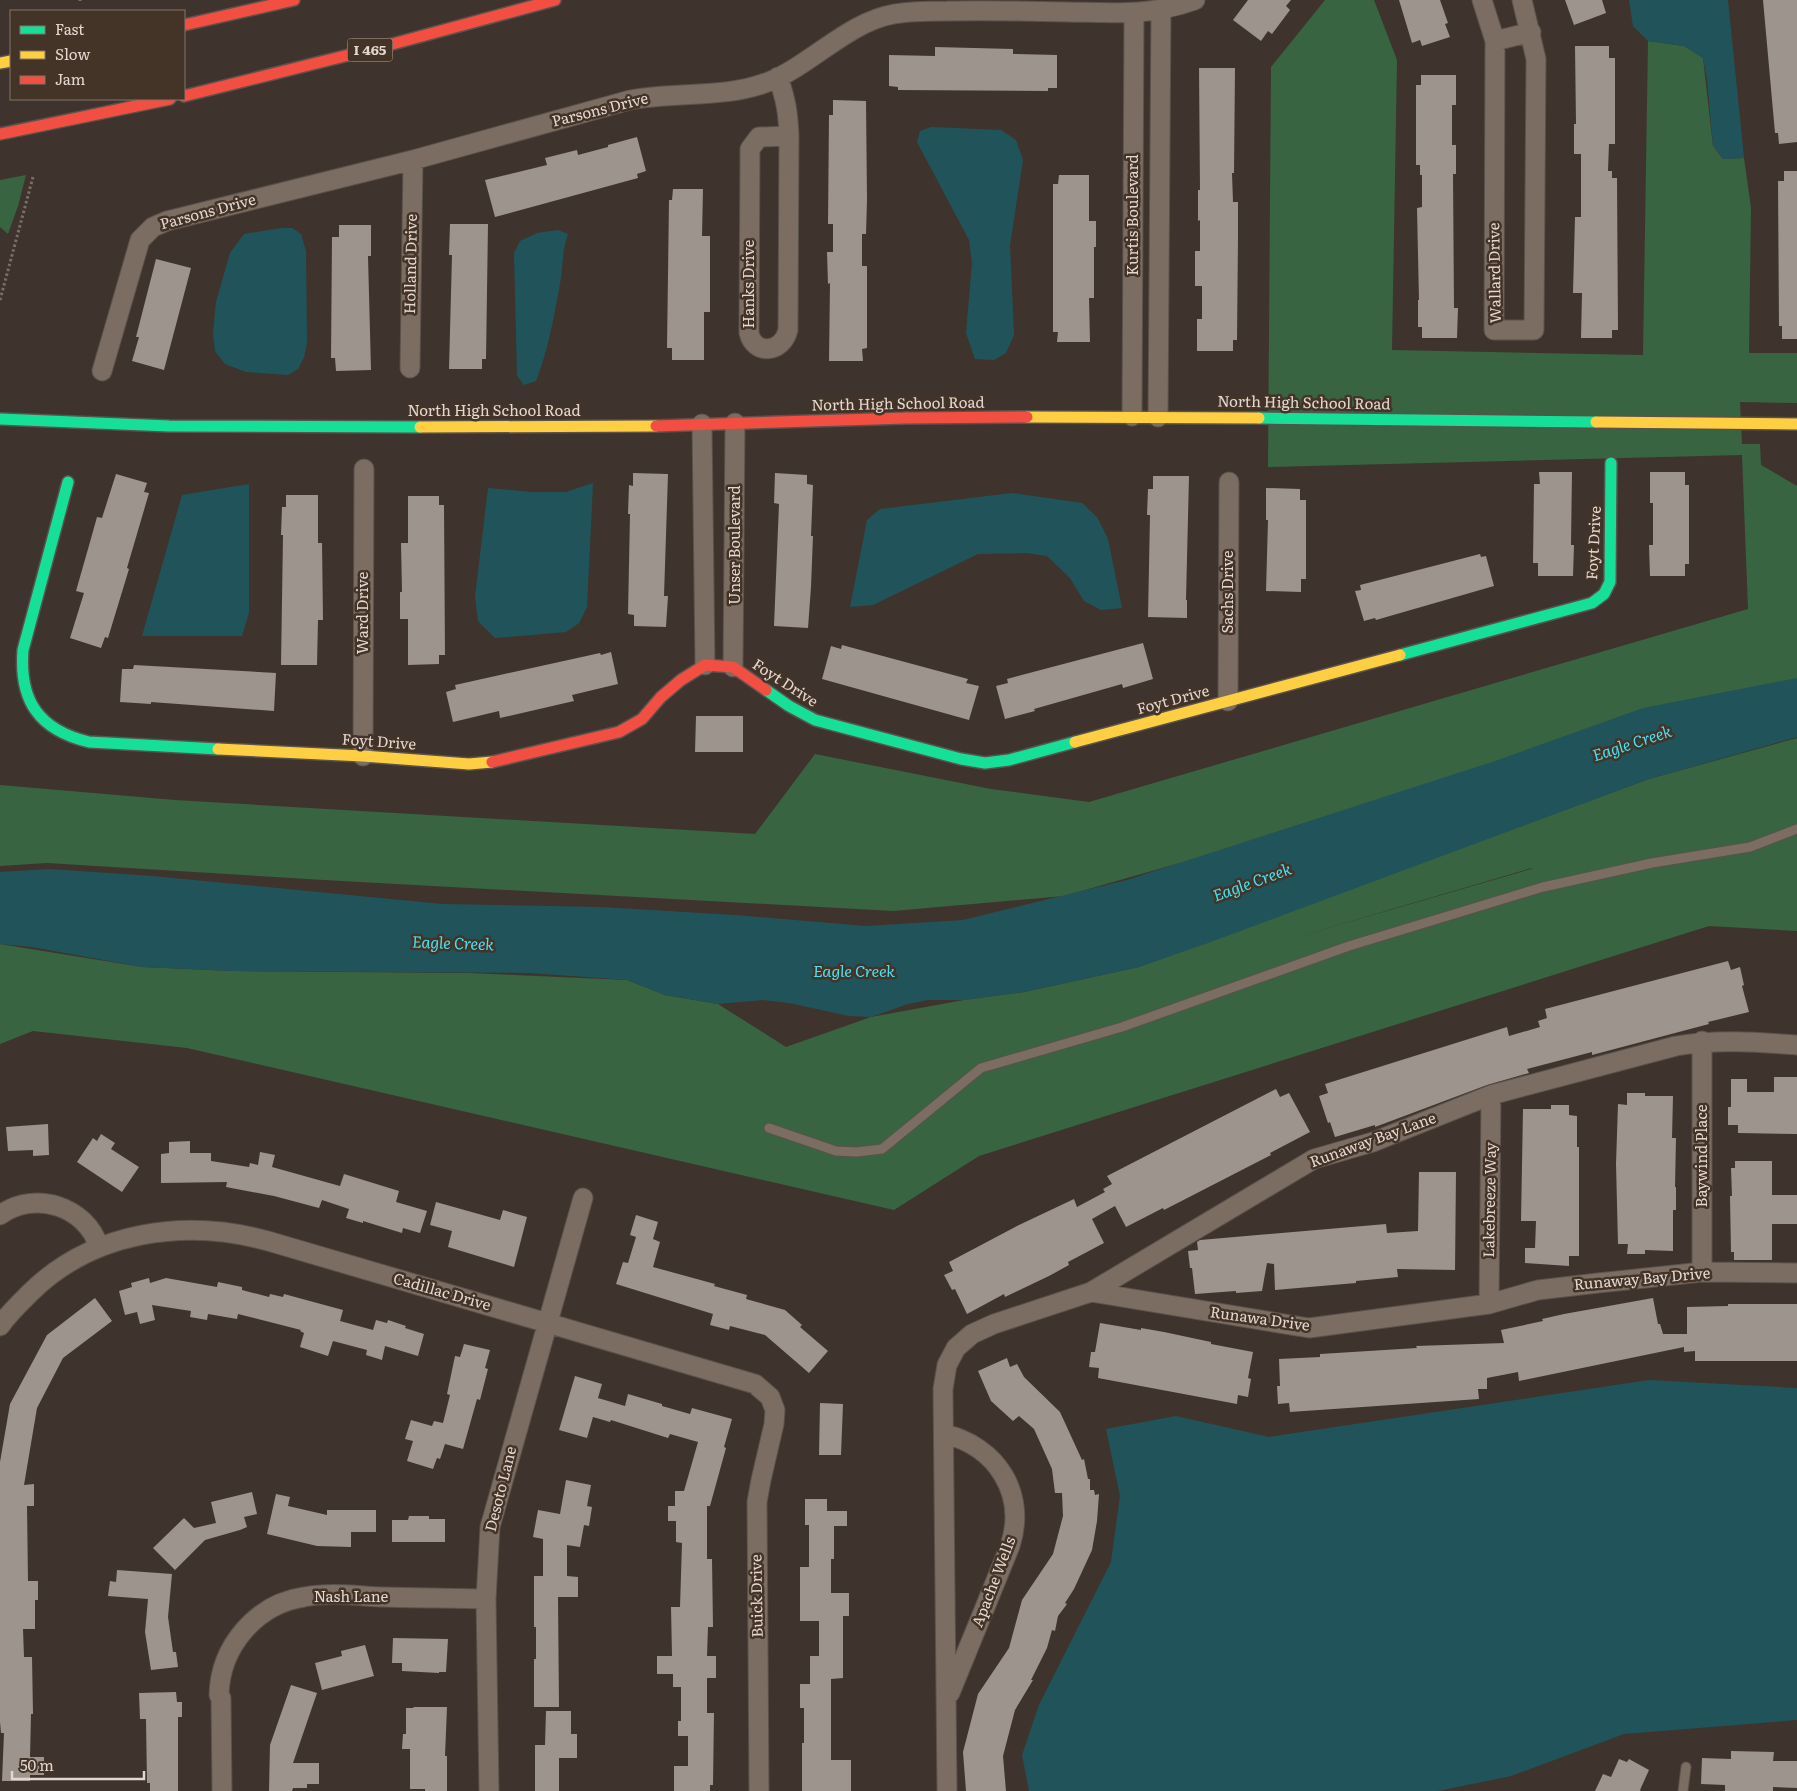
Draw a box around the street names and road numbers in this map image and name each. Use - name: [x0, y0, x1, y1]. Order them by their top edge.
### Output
- road number: I 465: [348, 38, 392, 62]
- street label: Parsons Drive: [549, 85, 650, 132]
- street label: Kurtis Boulevard: [1120, 154, 1143, 276]
- street label: Parsons Drive: [157, 187, 258, 234]
- street label: Holland Drive: [397, 213, 422, 314]
- street label: Wallard Drive: [1481, 222, 1506, 324]
- street label: Hanks Drive: [736, 239, 759, 328]
- street label: North High School Road: [1217, 388, 1391, 415]
- street label: North High School Road: [811, 389, 985, 416]
- street label: North High School Road: [407, 398, 581, 421]
- street label: Unser Boulevard: [722, 485, 745, 605]
- street label: Foyt Drive: [1579, 505, 1606, 581]
- street label: Sachs Drive: [1215, 550, 1238, 634]
- street label: Ward Drive: [350, 571, 373, 654]
- street label: Foyt Drive: [748, 652, 823, 712]
- street label: Foyt Drive: [1134, 678, 1212, 719]
- street label: Foyt Drive: [341, 726, 417, 755]
- street label: Baywind Place: [1689, 1104, 1712, 1207]
- street label: Runaway Bay Lane: [1306, 1105, 1439, 1172]
- street label: Lakebreeze Way: [1476, 1142, 1501, 1258]
- street label: Runaway Bay Drive: [1573, 1260, 1711, 1295]
- street label: Cadillac Drive: [391, 1266, 494, 1316]
- street label: Runawa Drive: [1209, 1299, 1312, 1336]
- street label: Desoto Lane: [478, 1443, 521, 1534]
- street label: Apache Wells: [965, 1533, 1021, 1630]
- street label: Buick Drive: [743, 1554, 768, 1638]
- street label: Nash Lane: [314, 1584, 388, 1607]

